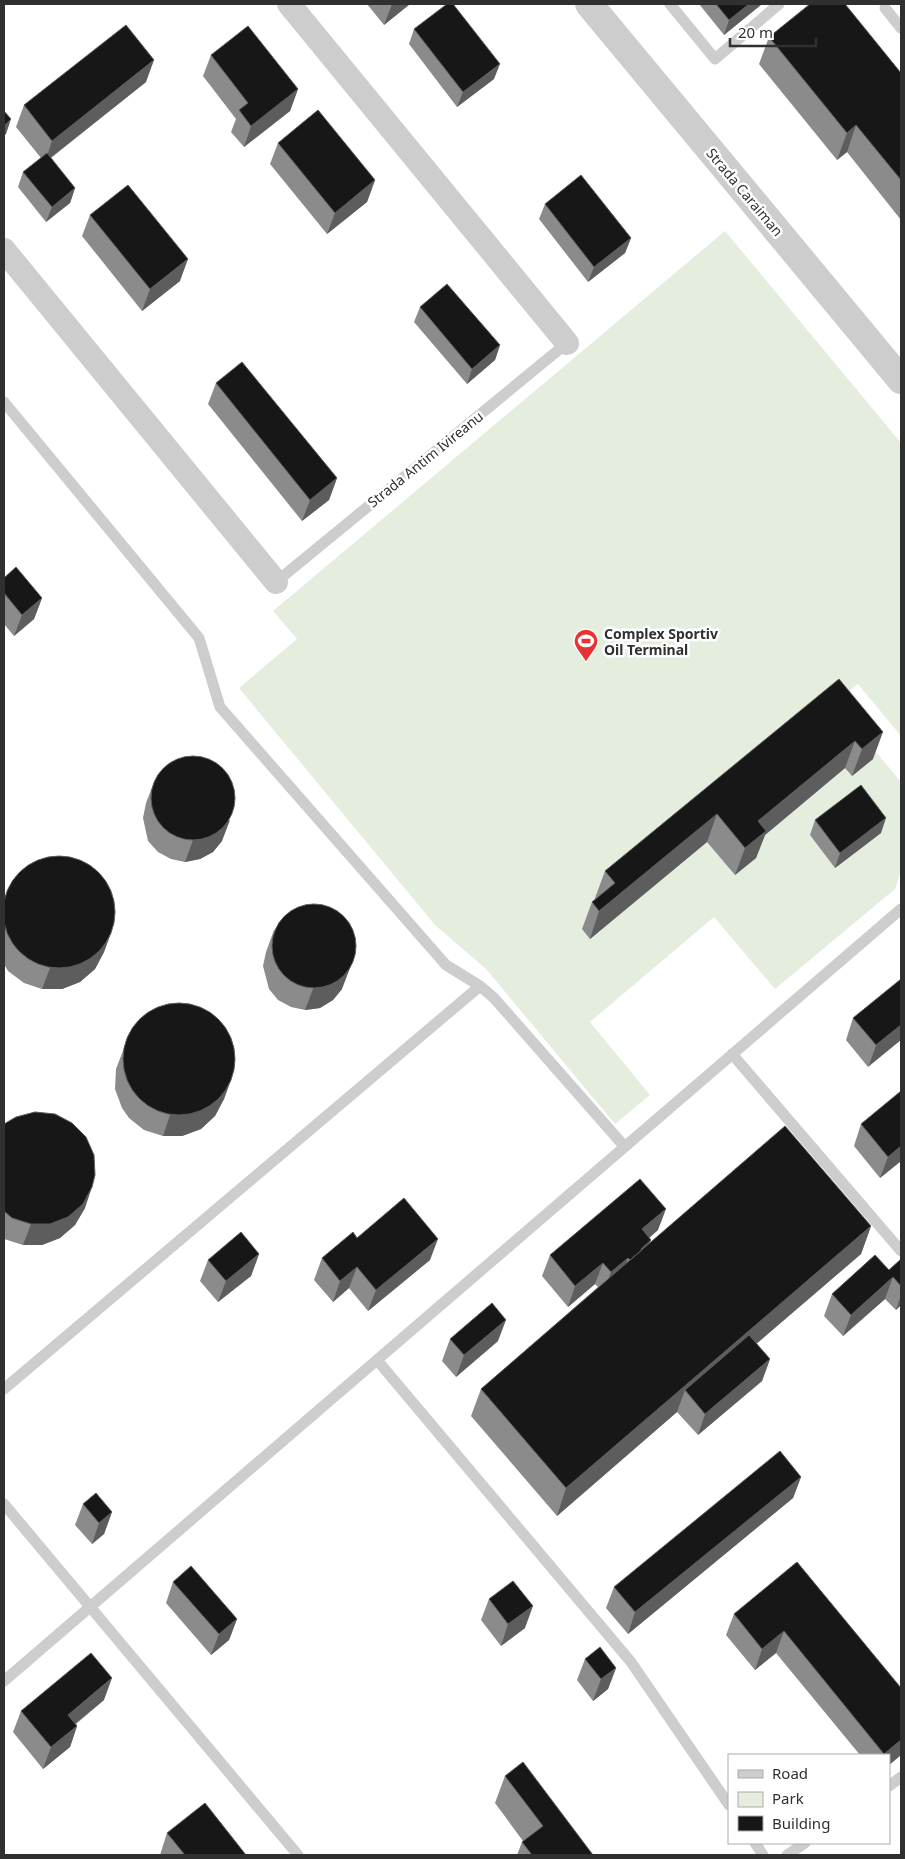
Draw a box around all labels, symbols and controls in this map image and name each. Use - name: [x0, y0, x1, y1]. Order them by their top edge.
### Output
- scale bar: [730, 15, 816, 47]
- text: 20 m: [738, 22, 773, 42]
- street label: Strada Caraiman: [703, 144, 787, 240]
- street label: Strada Antim Ivireanu: [363, 407, 487, 511]
- place label: Complex Sportiv Oil Terminal: [604, 624, 718, 659]
- sports icon: Complex Sportiv Oil Terminal: [573, 628, 599, 662]
- legend: [728, 1754, 890, 1844]
- text: Road: [772, 1763, 808, 1783]
- text: Park: [772, 1788, 804, 1808]
- text: Building: [772, 1813, 830, 1833]

